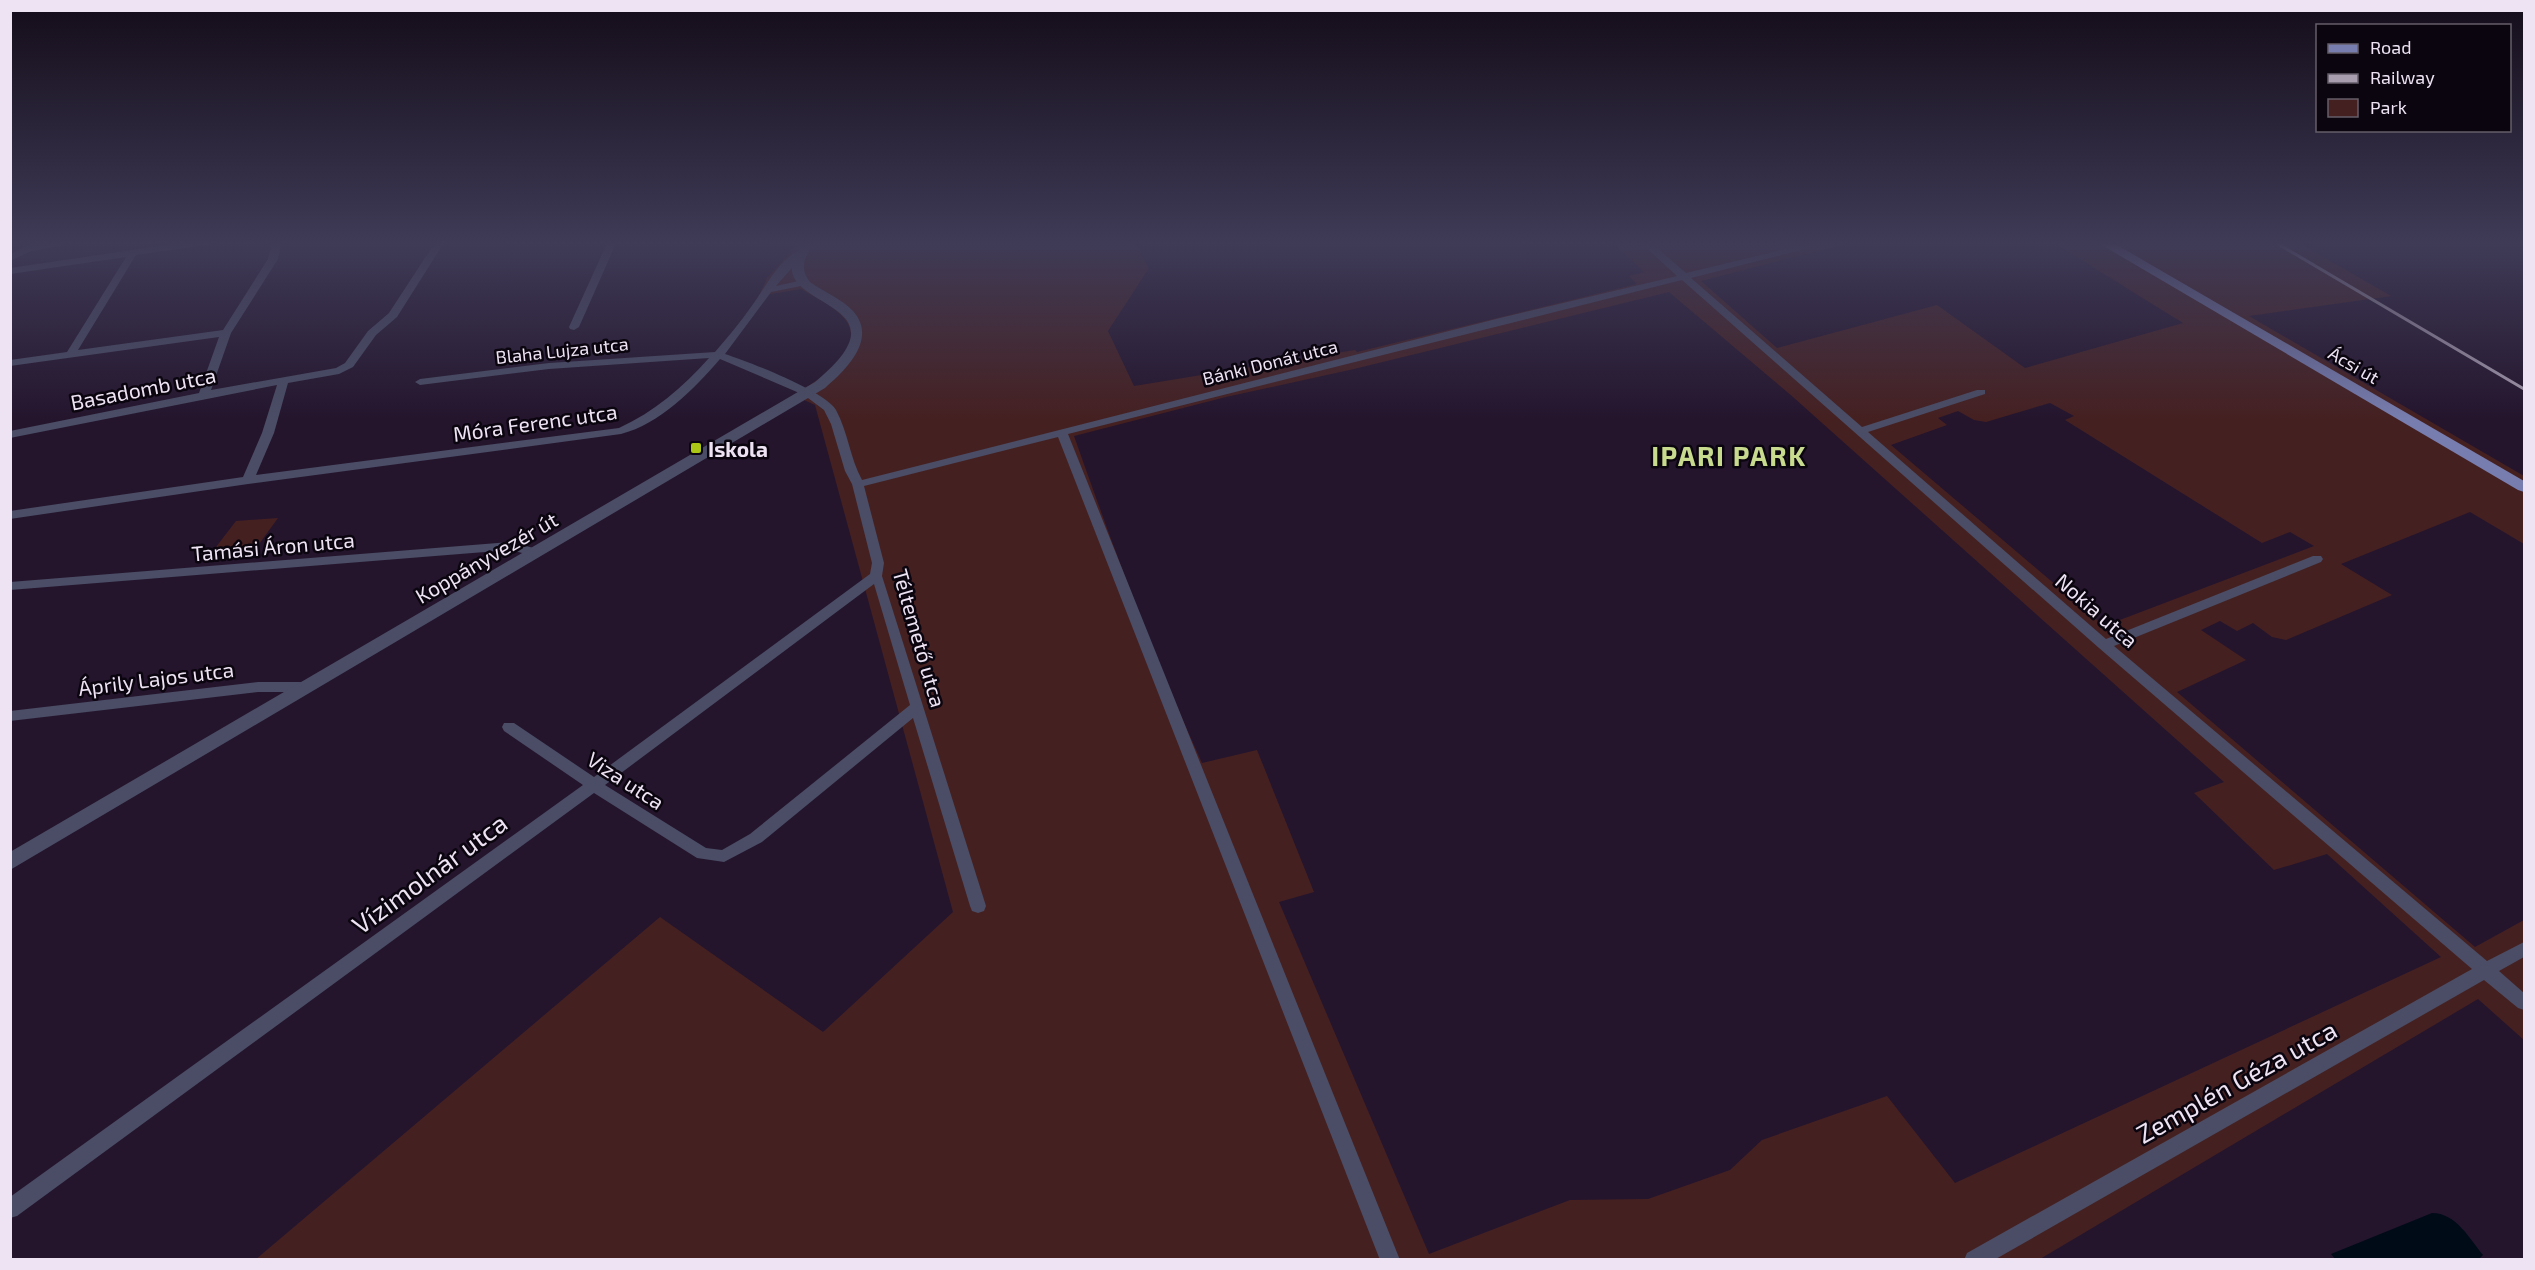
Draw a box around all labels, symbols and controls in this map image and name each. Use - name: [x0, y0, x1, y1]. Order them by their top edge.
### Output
- legend: [2316, 24, 2511, 132]
- text: Road: [2370, 36, 2411, 58]
- text: Railway: [2370, 66, 2435, 88]
- text: Park: [2370, 96, 2407, 118]
- street label: Blaha Lujza utca: [494, 332, 630, 368]
- street label: Bánki Donát utca: [1200, 335, 1340, 389]
- street label: Ácsi út: [2325, 342, 2383, 388]
- street label: Basadomb utca: [68, 362, 218, 414]
- street label: Móra Ferenc utca: [451, 398, 619, 446]
- place label: Iskola: [708, 436, 768, 461]
- district label: IPARI PARK: [1651, 439, 1807, 471]
- marker: Iskola: [689, 441, 703, 455]
- street label: Koppányvezér út: [410, 506, 562, 608]
- street label: Tamási Áron utca: [190, 526, 356, 566]
- street label: Téltemető utca: [888, 566, 952, 710]
- street label: Nokia utca: [2051, 568, 2143, 652]
- street label: Áprily Lajos utca: [77, 656, 235, 701]
- street label: Viza utca: [583, 746, 669, 814]
- street label: Vízimolnár utca: [345, 806, 513, 940]
- street label: Zemplén Géza utca: [2130, 1013, 2342, 1149]

